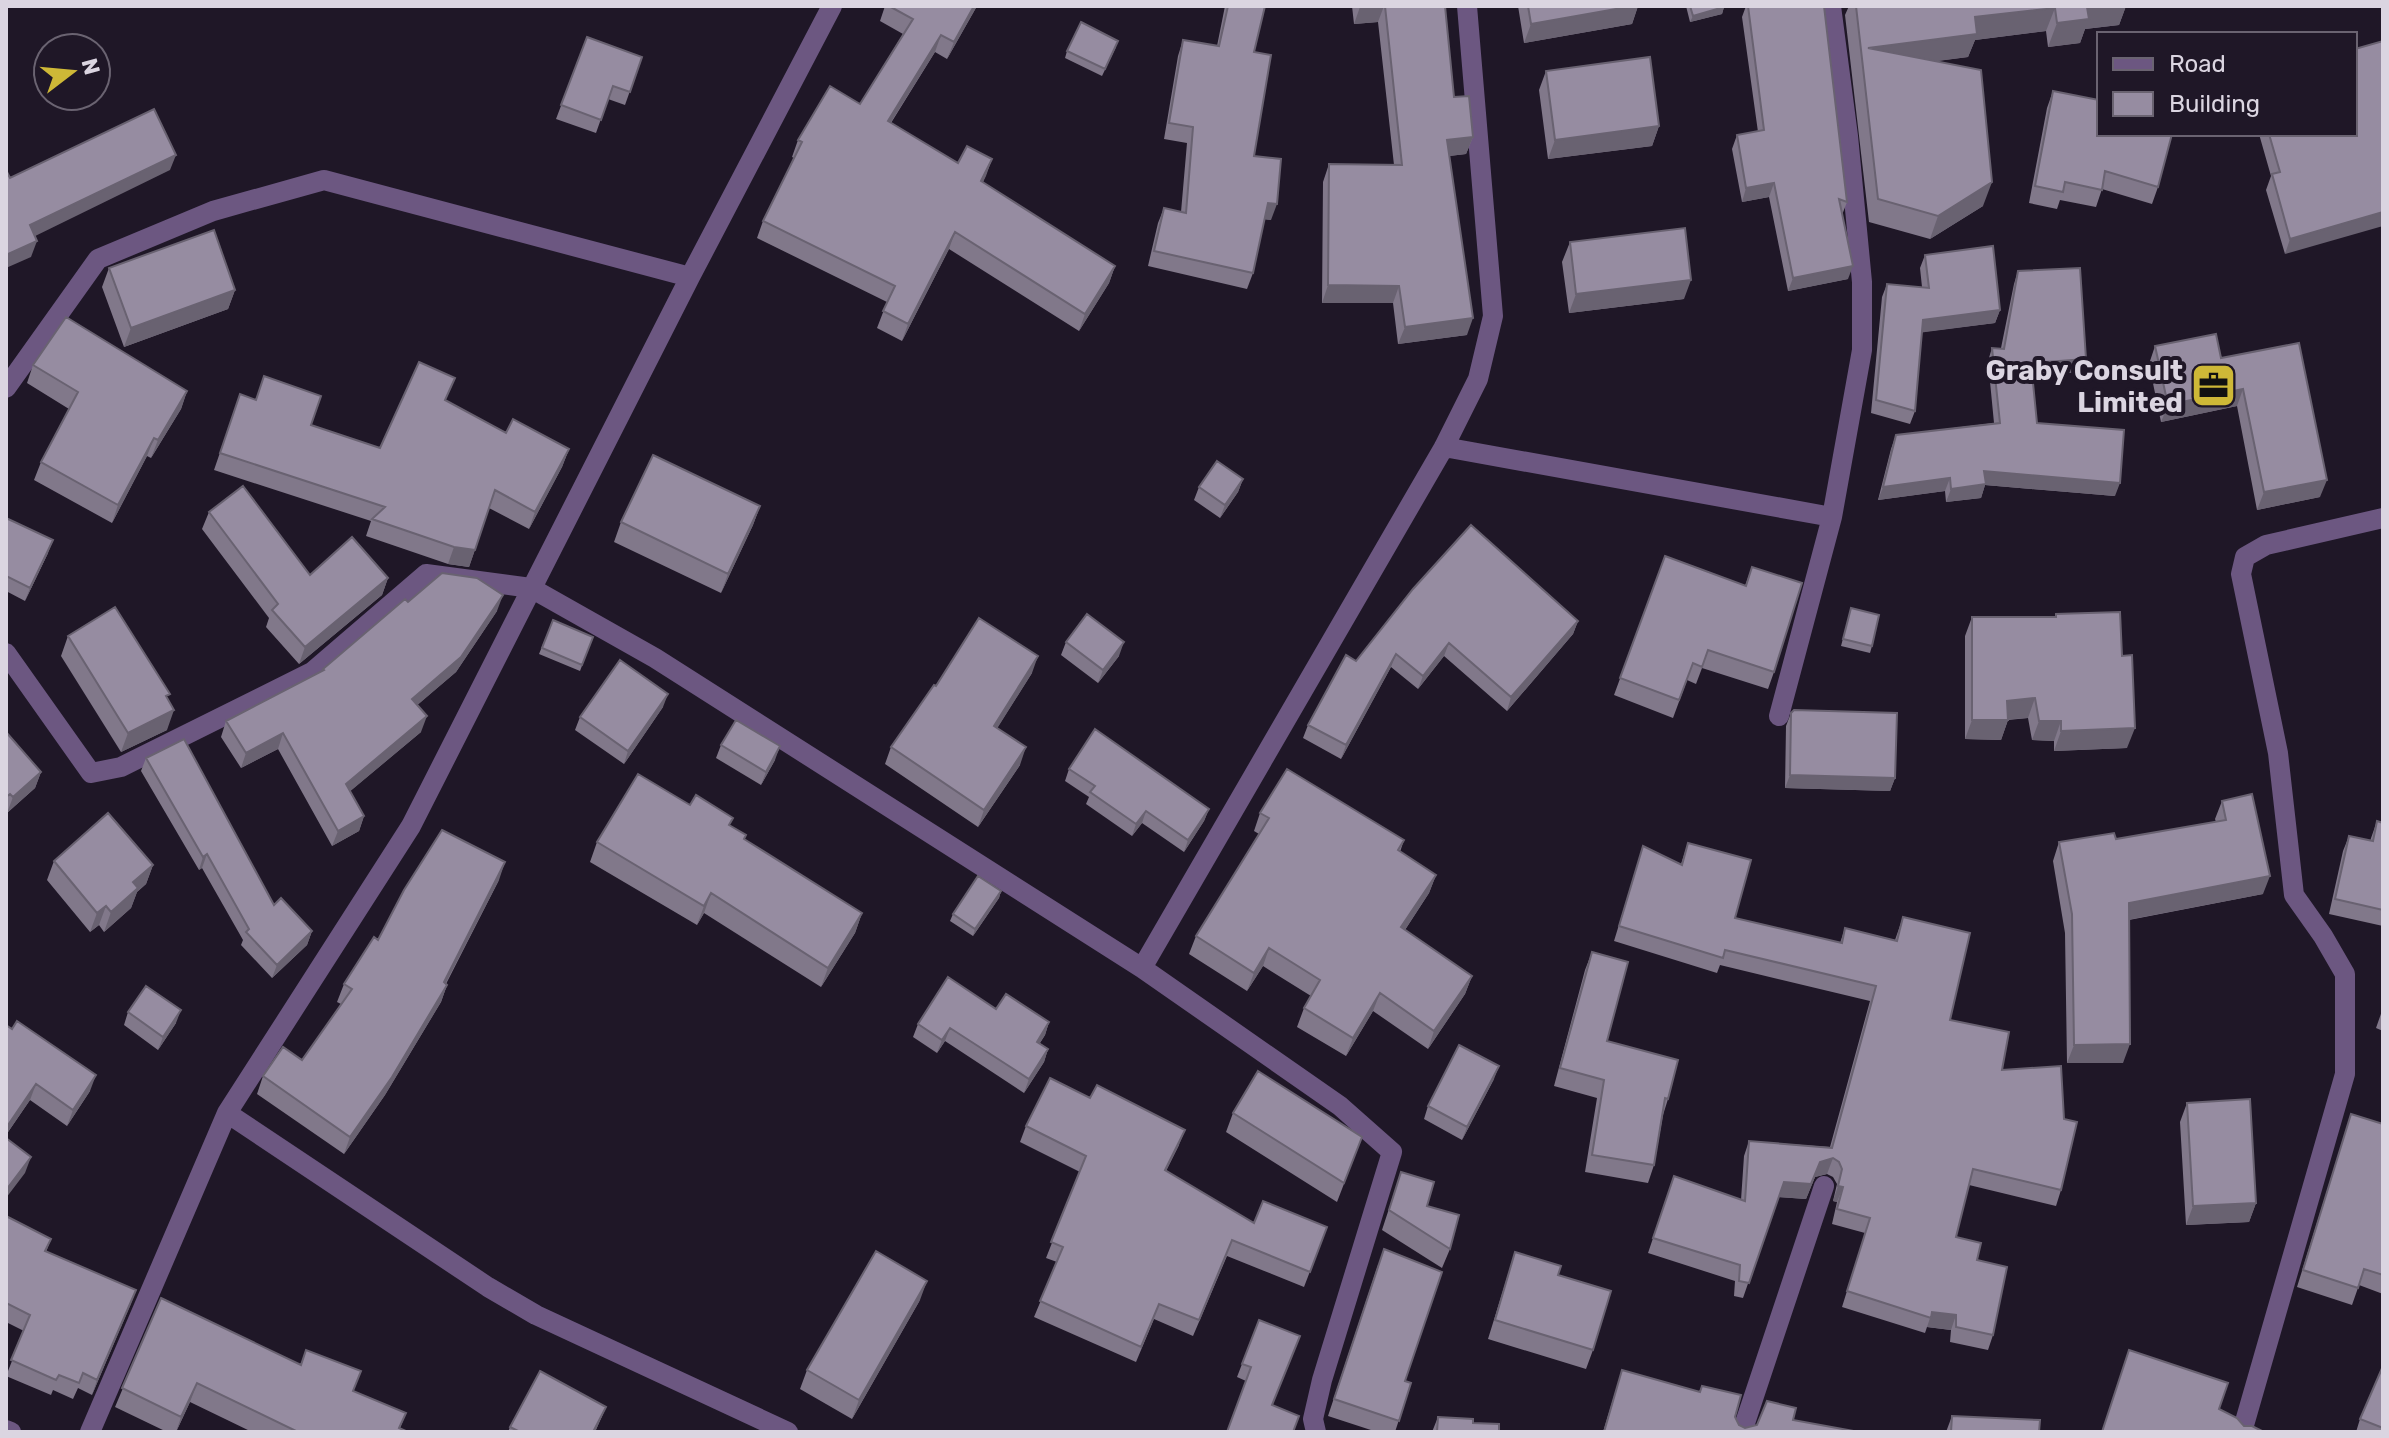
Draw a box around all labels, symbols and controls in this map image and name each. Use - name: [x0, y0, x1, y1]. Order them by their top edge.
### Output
- north arrow: [32, 32, 112, 112]
- legend: [2097, 32, 2357, 136]
- text: Road: [2169, 50, 2226, 78]
- text: N: [76, 55, 106, 78]
- text: Building: [2169, 90, 2260, 118]
- place label: Graby Consult Limited: [1986, 354, 2183, 419]
- office icon: Graby Consult Limited: [2190, 362, 2238, 410]

